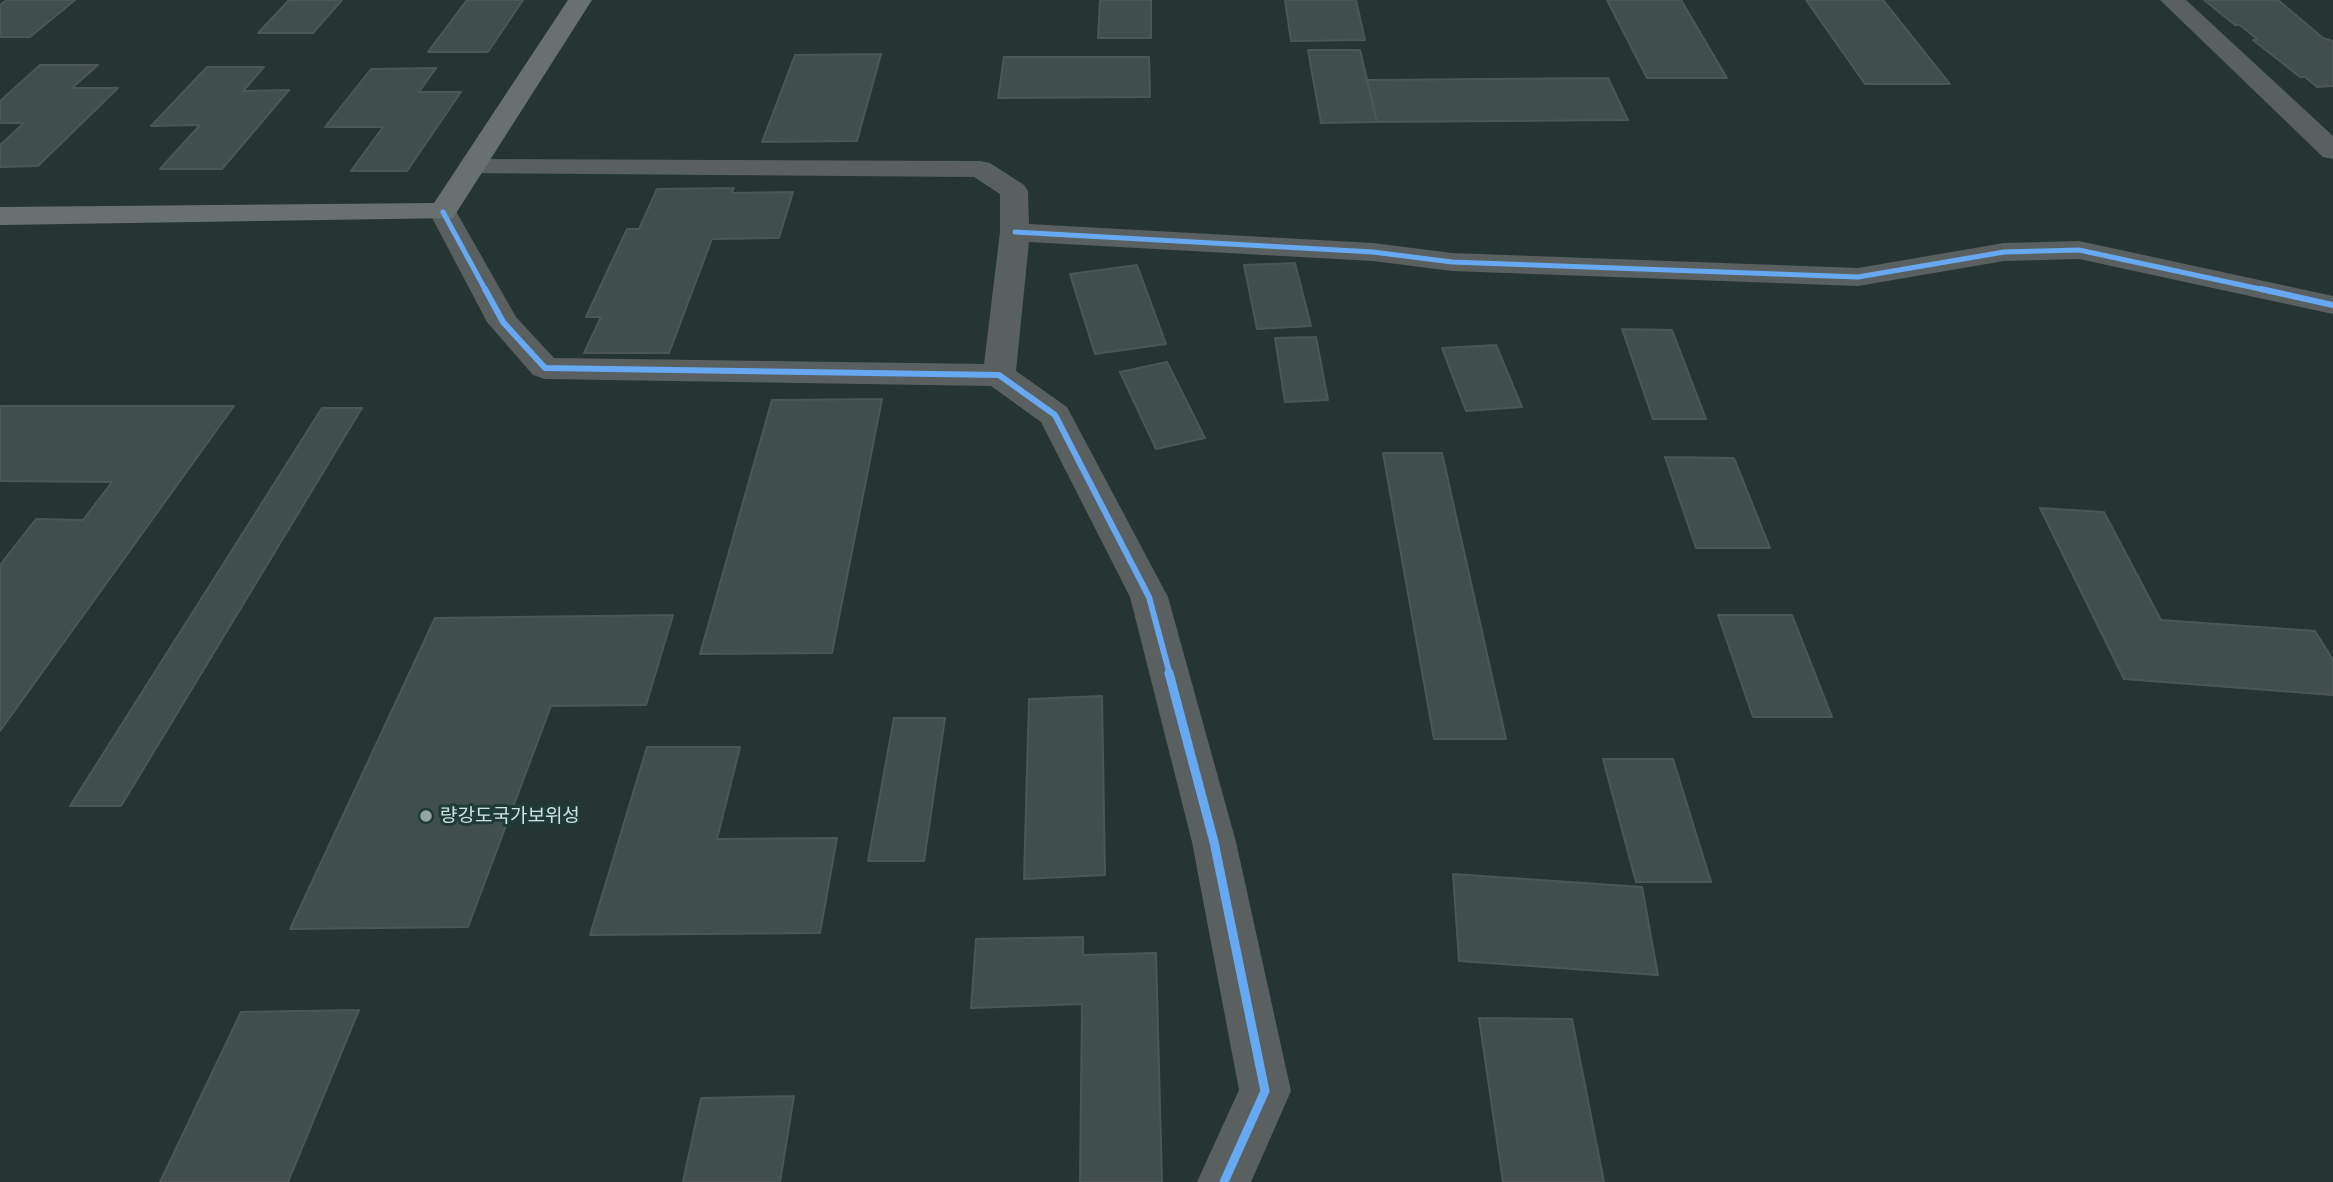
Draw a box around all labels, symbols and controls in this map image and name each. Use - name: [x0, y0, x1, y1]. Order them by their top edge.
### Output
- place label: 량강도국가보위성: [440, 805, 580, 827]
- marker: 량강도국가보위성: [418, 808, 434, 824]

